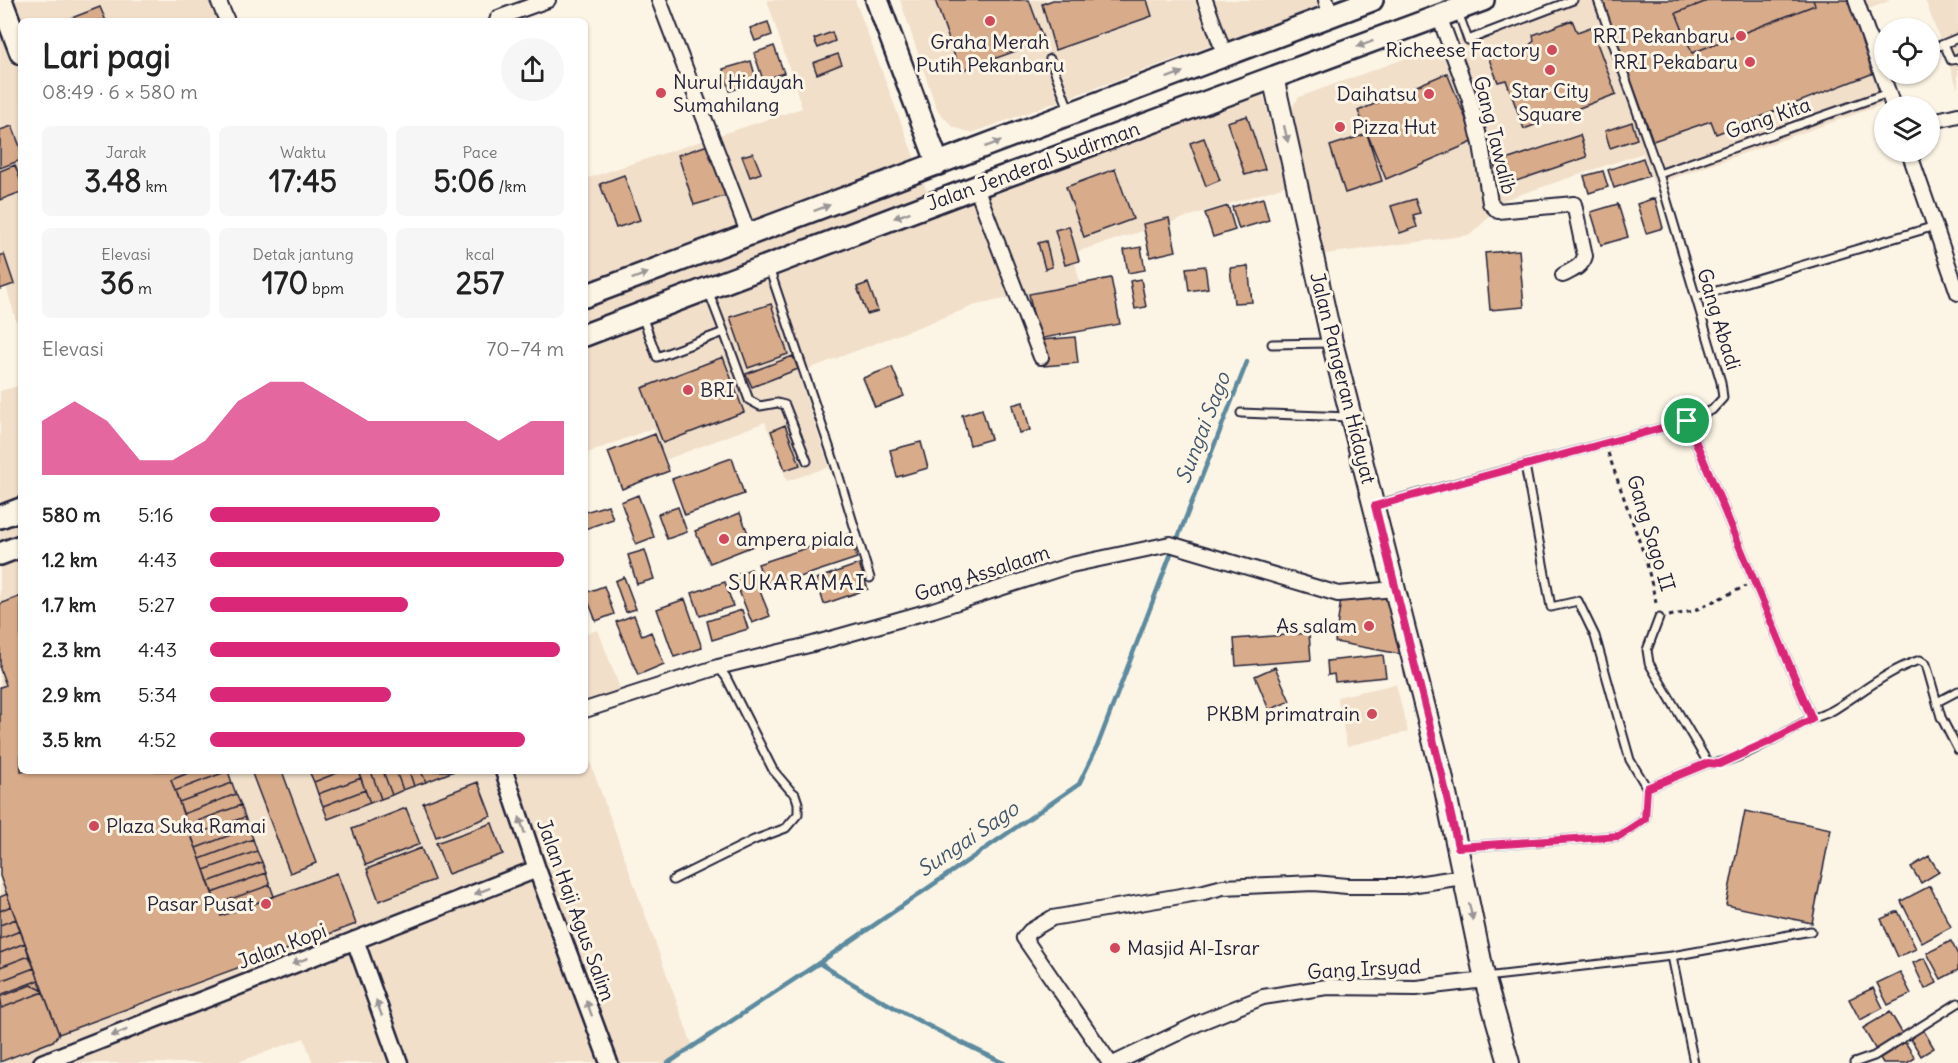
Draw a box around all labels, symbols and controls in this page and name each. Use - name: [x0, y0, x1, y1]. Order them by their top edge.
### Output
- marker: Graha Merah Putih Pekanbaru: [983, 14, 997, 28]
- map controls: [1874, 18, 1940, 162]
- button: locate: [1874, 18, 1940, 84]
- place label: RRI Pekanbaru: [1593, 23, 1729, 48]
- place label: Graha Merah Putih Pekanbaru: [916, 29, 1064, 77]
- marker: RRI Pekanbaru: [1734, 29, 1748, 43]
- text: Lari pagi: [42, 35, 171, 77]
- place label: Richeese Factory: [1386, 37, 1540, 62]
- button: share: [501, 38, 564, 101]
- one-way arrow: [1356, 39, 1374, 49]
- marker: Richeese Factory: [1545, 43, 1559, 57]
- place label: RRI Pekabaru: [1613, 49, 1738, 74]
- marker: RRI Pekabaru: [1743, 55, 1757, 69]
- marker: Star City Square: [1543, 63, 1557, 77]
- place label: Nurul Hidayah Sumahilang: [673, 69, 804, 117]
- one-way arrow: [1166, 69, 1184, 79]
- street label: Gang Tawalib: [1469, 73, 1522, 197]
- place label: Star City Square: [1511, 78, 1589, 126]
- text: 08:49 · 6 × 580 m: [42, 79, 198, 104]
- place label: Daihatsu: [1336, 81, 1417, 106]
- marker: Nurul Hidayah Sumahilang: [654, 86, 668, 100]
- marker: Daihatsu: [1422, 87, 1436, 101]
- street label: Gang Kita: [1722, 91, 1814, 144]
- button: layers: [1874, 96, 1940, 162]
- place label: Pizza Hut: [1352, 114, 1437, 139]
- street label: Jalan Jenderal Sudirman: [923, 115, 1143, 216]
- marker: Pizza Hut: [1333, 120, 1347, 134]
- one-way arrow: [1281, 125, 1291, 144]
- one-way arrow: [984, 138, 1002, 148]
- text: Jarak: [106, 142, 146, 162]
- text: Waktu: [280, 142, 326, 162]
- text: Pace: [463, 142, 497, 162]
- text: 3.48: [84, 162, 142, 200]
- text: 17:45: [269, 162, 337, 200]
- text: 5:06: [434, 162, 495, 200]
- text: km: [142, 176, 168, 196]
- text: /km: [495, 176, 526, 196]
- one-way arrow: [814, 202, 832, 212]
- one-way arrow: [892, 210, 910, 220]
- text: Elevasi: [101, 244, 151, 264]
- text: Detak jantung: [252, 244, 354, 264]
- text: kcal: [466, 244, 494, 264]
- text: 36: [100, 264, 134, 302]
- text: 170: [262, 264, 308, 302]
- text: 257: [456, 264, 504, 302]
- street label: Gang Abadi: [1692, 265, 1747, 373]
- street label: Jalan Pangeran Hidayat: [1305, 269, 1382, 487]
- one-way arrow: [631, 270, 649, 280]
- text: m: [134, 278, 152, 298]
- text: bpm: [308, 278, 344, 298]
- text: Elevasi: [42, 336, 104, 361]
- text: 70–74 m: [486, 336, 564, 361]
- water label: Sungai Sago: [1169, 367, 1236, 487]
- place label: BRI: [700, 377, 735, 402]
- marker: BRI: [681, 383, 695, 397]
- pin: [1661, 395, 1712, 446]
- icon: arrive: [1670, 404, 1703, 437]
- street label: Gang Sago II: [1622, 472, 1681, 594]
- text: 580 m: [42, 502, 100, 527]
- text: 5:16: [138, 502, 174, 527]
- place label: ampera piala: [736, 526, 854, 551]
- marker: ampera piala: [717, 532, 731, 546]
- street label: Gang Assalaam: [911, 539, 1053, 606]
- text: 1.2 km: [42, 547, 98, 572]
- text: 4:43: [138, 547, 177, 572]
- district label: SUKARAMAI: [728, 568, 866, 596]
- text: 1.7 km: [42, 592, 96, 617]
- text: 5:27: [138, 592, 175, 617]
- place label: As salam: [1276, 613, 1357, 638]
- marker: As salam: [1362, 619, 1376, 633]
- text: 2.3 km: [42, 637, 101, 662]
- text: 4:43: [138, 637, 177, 662]
- text: 2.9 km: [42, 682, 101, 707]
- text: 5:34: [138, 682, 177, 707]
- place label: PKBM primatrain: [1206, 701, 1360, 726]
- marker: PKBM primatrain: [1365, 707, 1379, 721]
- text: 3.5 km: [42, 727, 102, 752]
- text: 4:52: [138, 727, 177, 752]
- water label: Sungai Sago: [912, 794, 1025, 882]
- place label: Plaza Suka Ramai: [106, 813, 266, 838]
- street label: Jalan Haji Agus Salim: [532, 815, 621, 1004]
- one-way arrow: [517, 816, 527, 834]
- marker: Plaza Suka Ramai: [87, 819, 101, 833]
- one-way arrow: [473, 886, 491, 896]
- place label: Pasar Pusat: [147, 891, 254, 916]
- marker: Pasar Pusat: [259, 897, 273, 911]
- one-way arrow: [1466, 903, 1476, 921]
- street label: Jalan Kopi: [234, 917, 330, 974]
- place label: Masjid Al-Israr: [1127, 935, 1260, 960]
- marker: Masjid Al-Israr: [1108, 941, 1122, 955]
- street label: Gang Irsyad: [1307, 953, 1422, 984]
- one-way arrow: [291, 957, 309, 966]
- one-way arrow: [374, 999, 384, 1017]
- one-way arrow: [584, 999, 593, 1017]
- one-way arrow: [109, 1028, 127, 1038]

